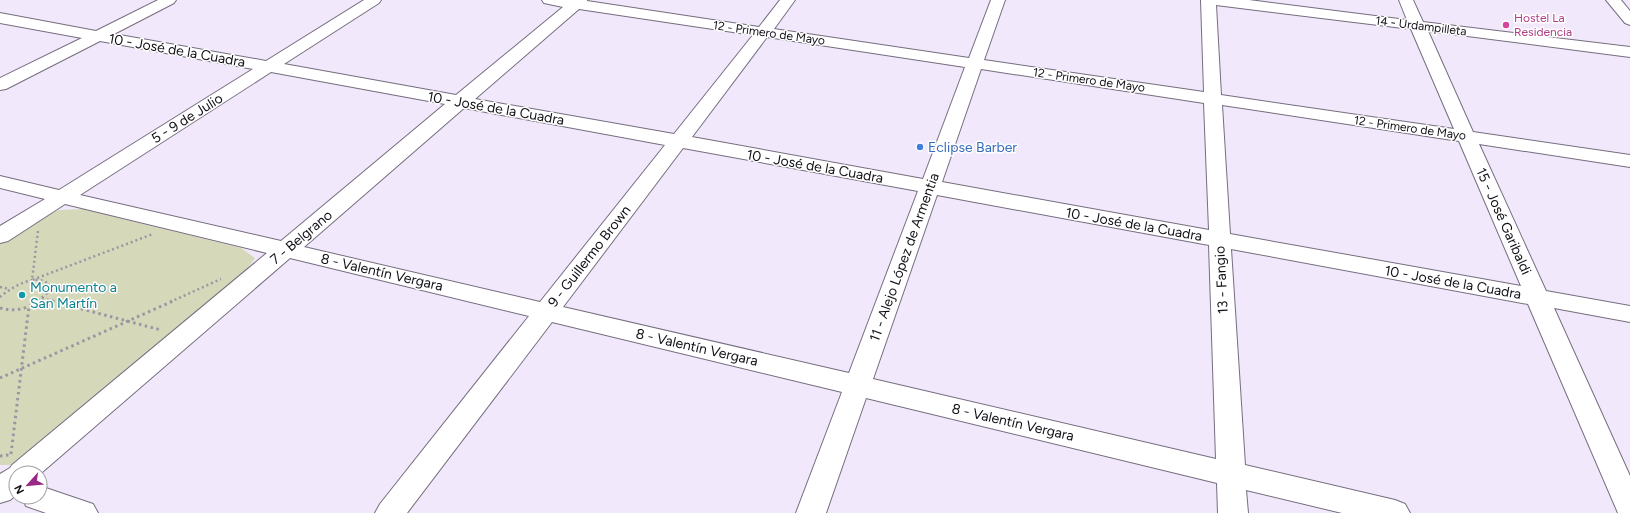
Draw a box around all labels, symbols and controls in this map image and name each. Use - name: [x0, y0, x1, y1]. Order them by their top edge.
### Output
- place label: Hostel La Residencia: [1514, 11, 1572, 39]
- street label: 14 - Urdampilleta: [1375, 13, 1467, 39]
- street label: 12 - Primero de Mayo: [712, 18, 826, 48]
- marker: Hostel La Residencia: [1501, 20, 1511, 30]
- street label: 10 - José de la Cuadra: [107, 30, 247, 71]
- street label: 12 - Primero de Mayo: [1032, 65, 1146, 95]
- street label: 10 - José de la Cuadra: [426, 88, 566, 129]
- street label: 5 - 9 de Julio: [148, 90, 226, 147]
- street label: 12 - Primero de Mayo: [1353, 113, 1467, 143]
- place label: Eclipse Barber: [928, 139, 1017, 156]
- marker: Eclipse Barber: [915, 142, 925, 152]
- street label: 10 - José de la Cuadra: [745, 146, 885, 187]
- street label: 15 - José Garibaldi: [1472, 165, 1535, 277]
- street label: 11 - Alejo López de Armentia: [866, 171, 943, 344]
- street label: 9 - Guillermo Brown: [544, 202, 635, 311]
- street label: 10 - José de la Cuadra: [1064, 204, 1204, 245]
- street label: 7 - Belgrano: [267, 207, 336, 268]
- street label: 13 - Fangio: [1211, 245, 1232, 314]
- street label: 8 - Valentín Vergara: [319, 250, 445, 295]
- street label: 10 - José de la Cuadra: [1383, 262, 1523, 303]
- place label: Monumento a San Martín: [30, 279, 117, 312]
- marker: Monumento a San Martín: [17, 290, 27, 300]
- street label: 8 - Valentín Vergara: [634, 325, 760, 370]
- street label: 8 - Valentín Vergara: [950, 400, 1076, 445]
- north arrow: [8, 465, 48, 505]
- text: N: [12, 483, 27, 496]

